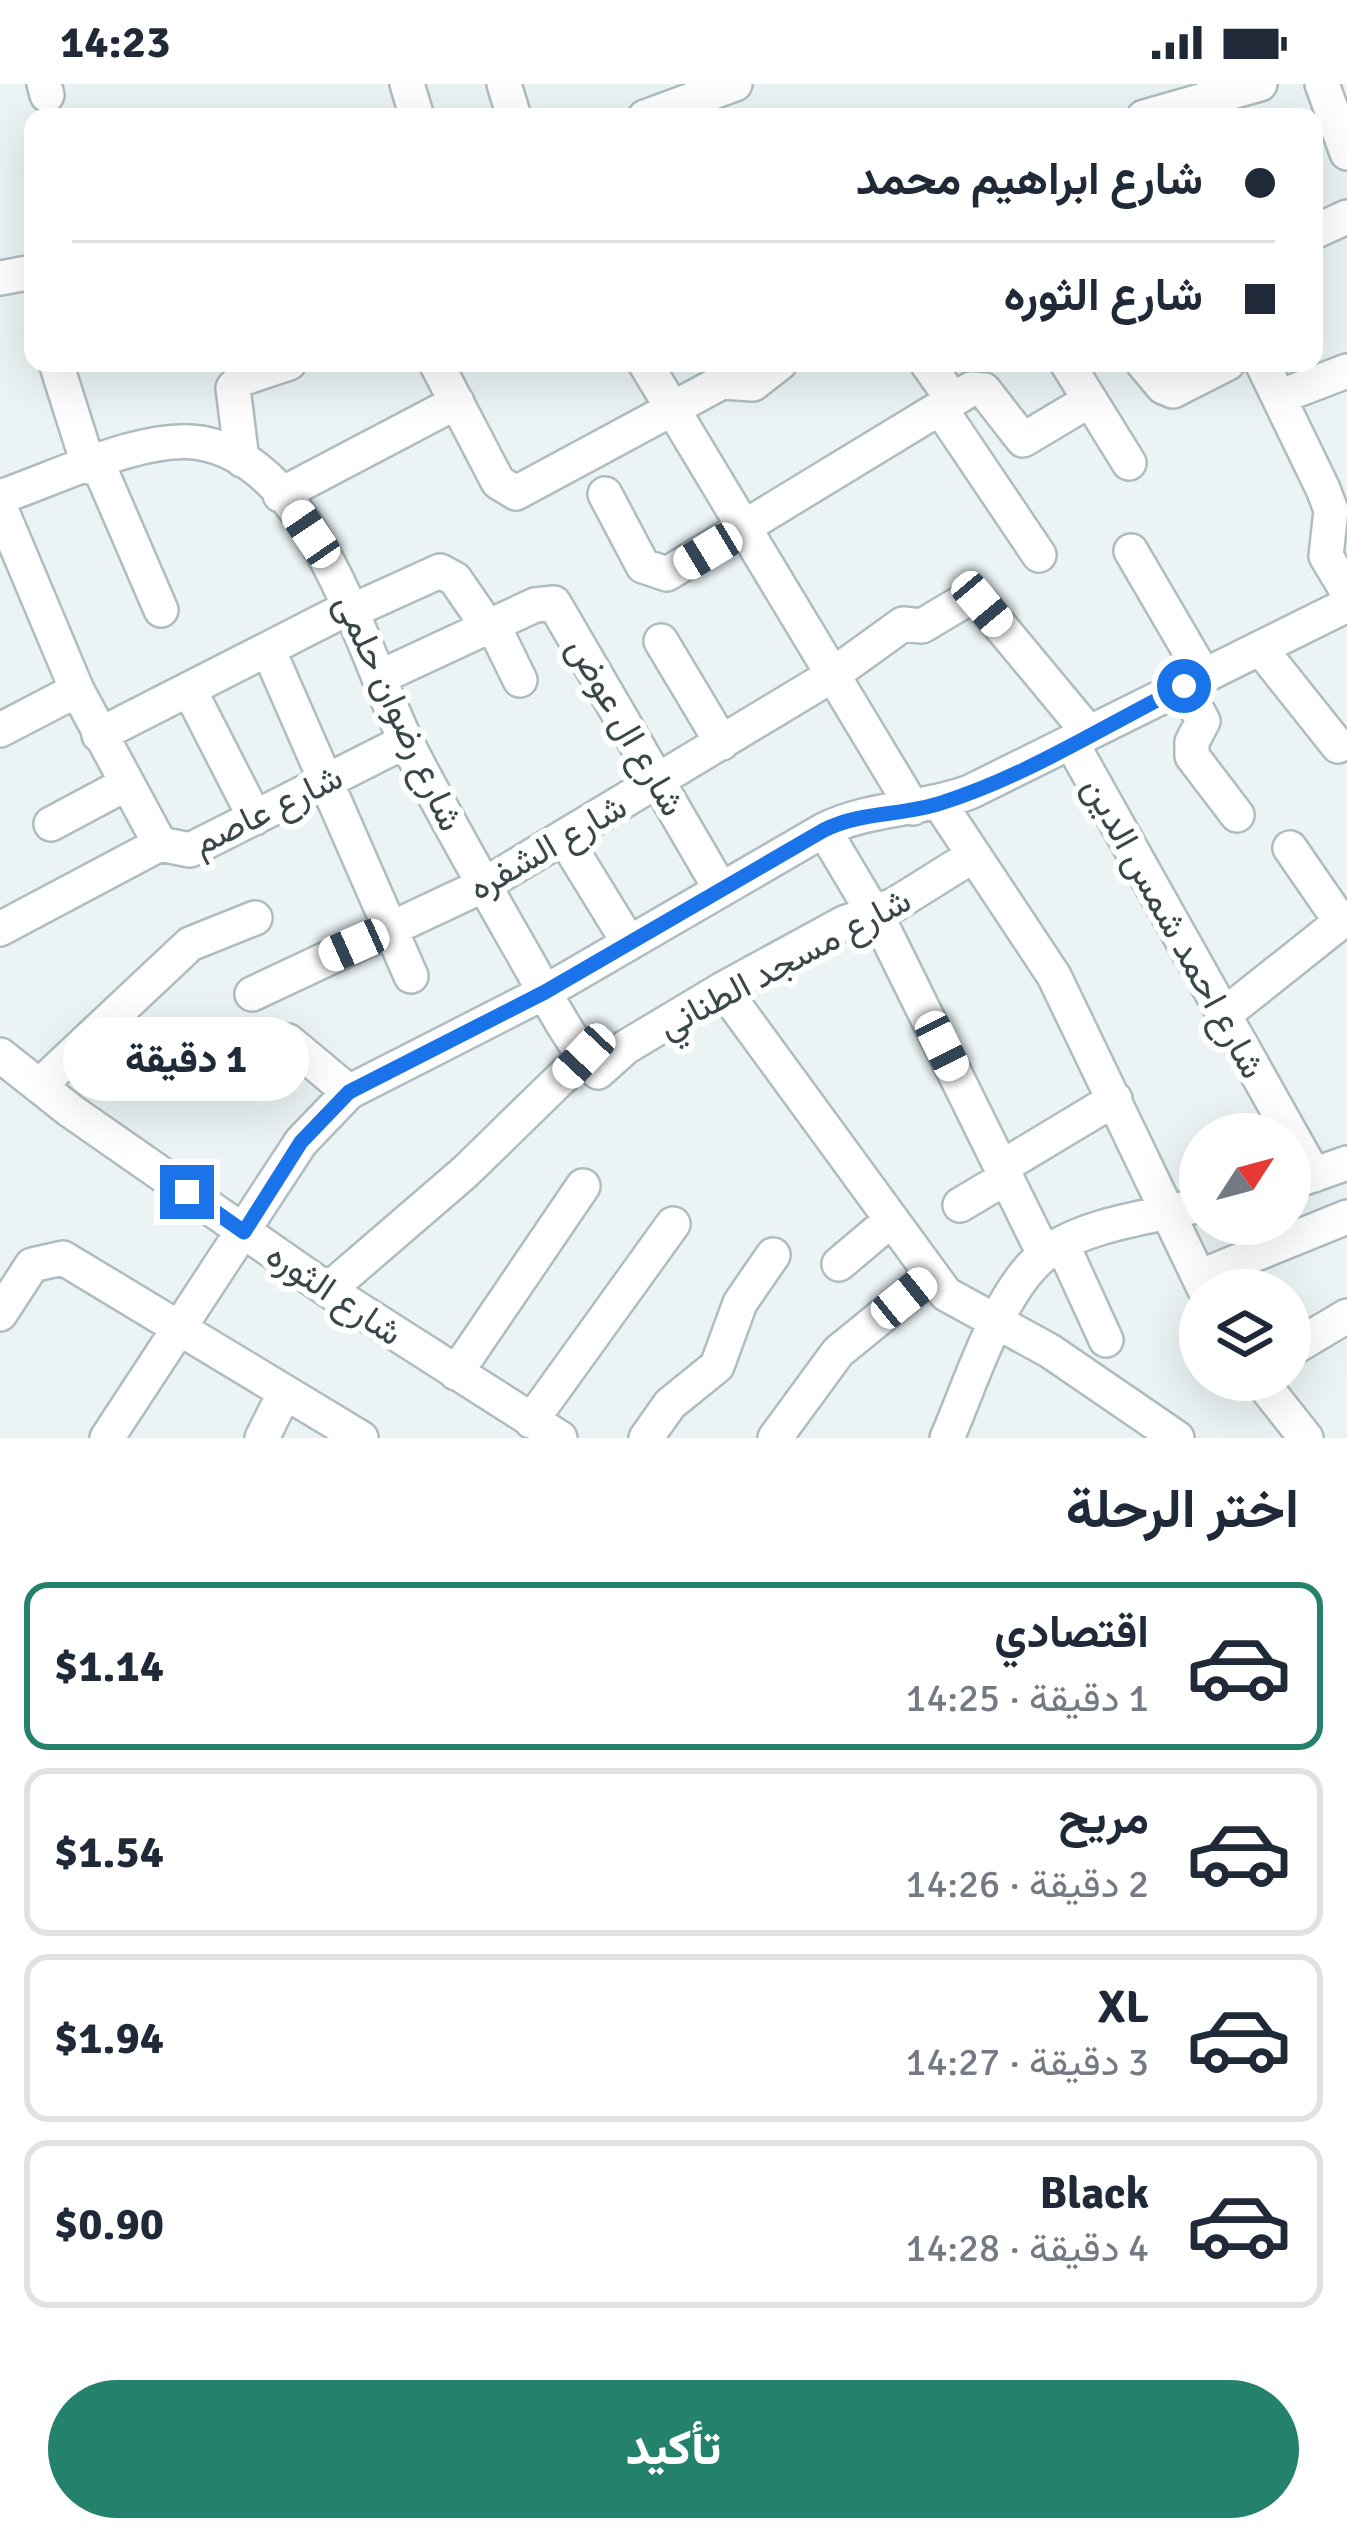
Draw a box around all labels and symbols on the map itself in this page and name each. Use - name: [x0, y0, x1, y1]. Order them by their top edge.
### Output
- car: [276, 494, 346, 574]
- car: [668, 517, 748, 585]
- car: [945, 565, 1019, 643]
- street label: شارع رضوان حلمى: [323, 587, 473, 839]
- street label: شارع ال عوض: [556, 629, 695, 825]
- route start: [1157, 659, 1211, 713]
- street label: شارع عاصم: [185, 755, 351, 867]
- street label: شارع احمد شمس الدين: [1071, 769, 1275, 1087]
- street label: شارع الشفره: [461, 784, 635, 911]
- street label: شارع مسجد الطناني: [651, 878, 922, 1054]
- car: [314, 914, 394, 976]
- car: [910, 1006, 974, 1086]
- car: [546, 1017, 622, 1095]
- callout: 1 دقيقة: [64, 1018, 310, 1102]
- north arrow: [1179, 1113, 1311, 1245]
- route end: [160, 1165, 214, 1219]
- street label: شارع الثوره: [257, 1232, 411, 1357]
- car: [865, 1261, 943, 1335]

